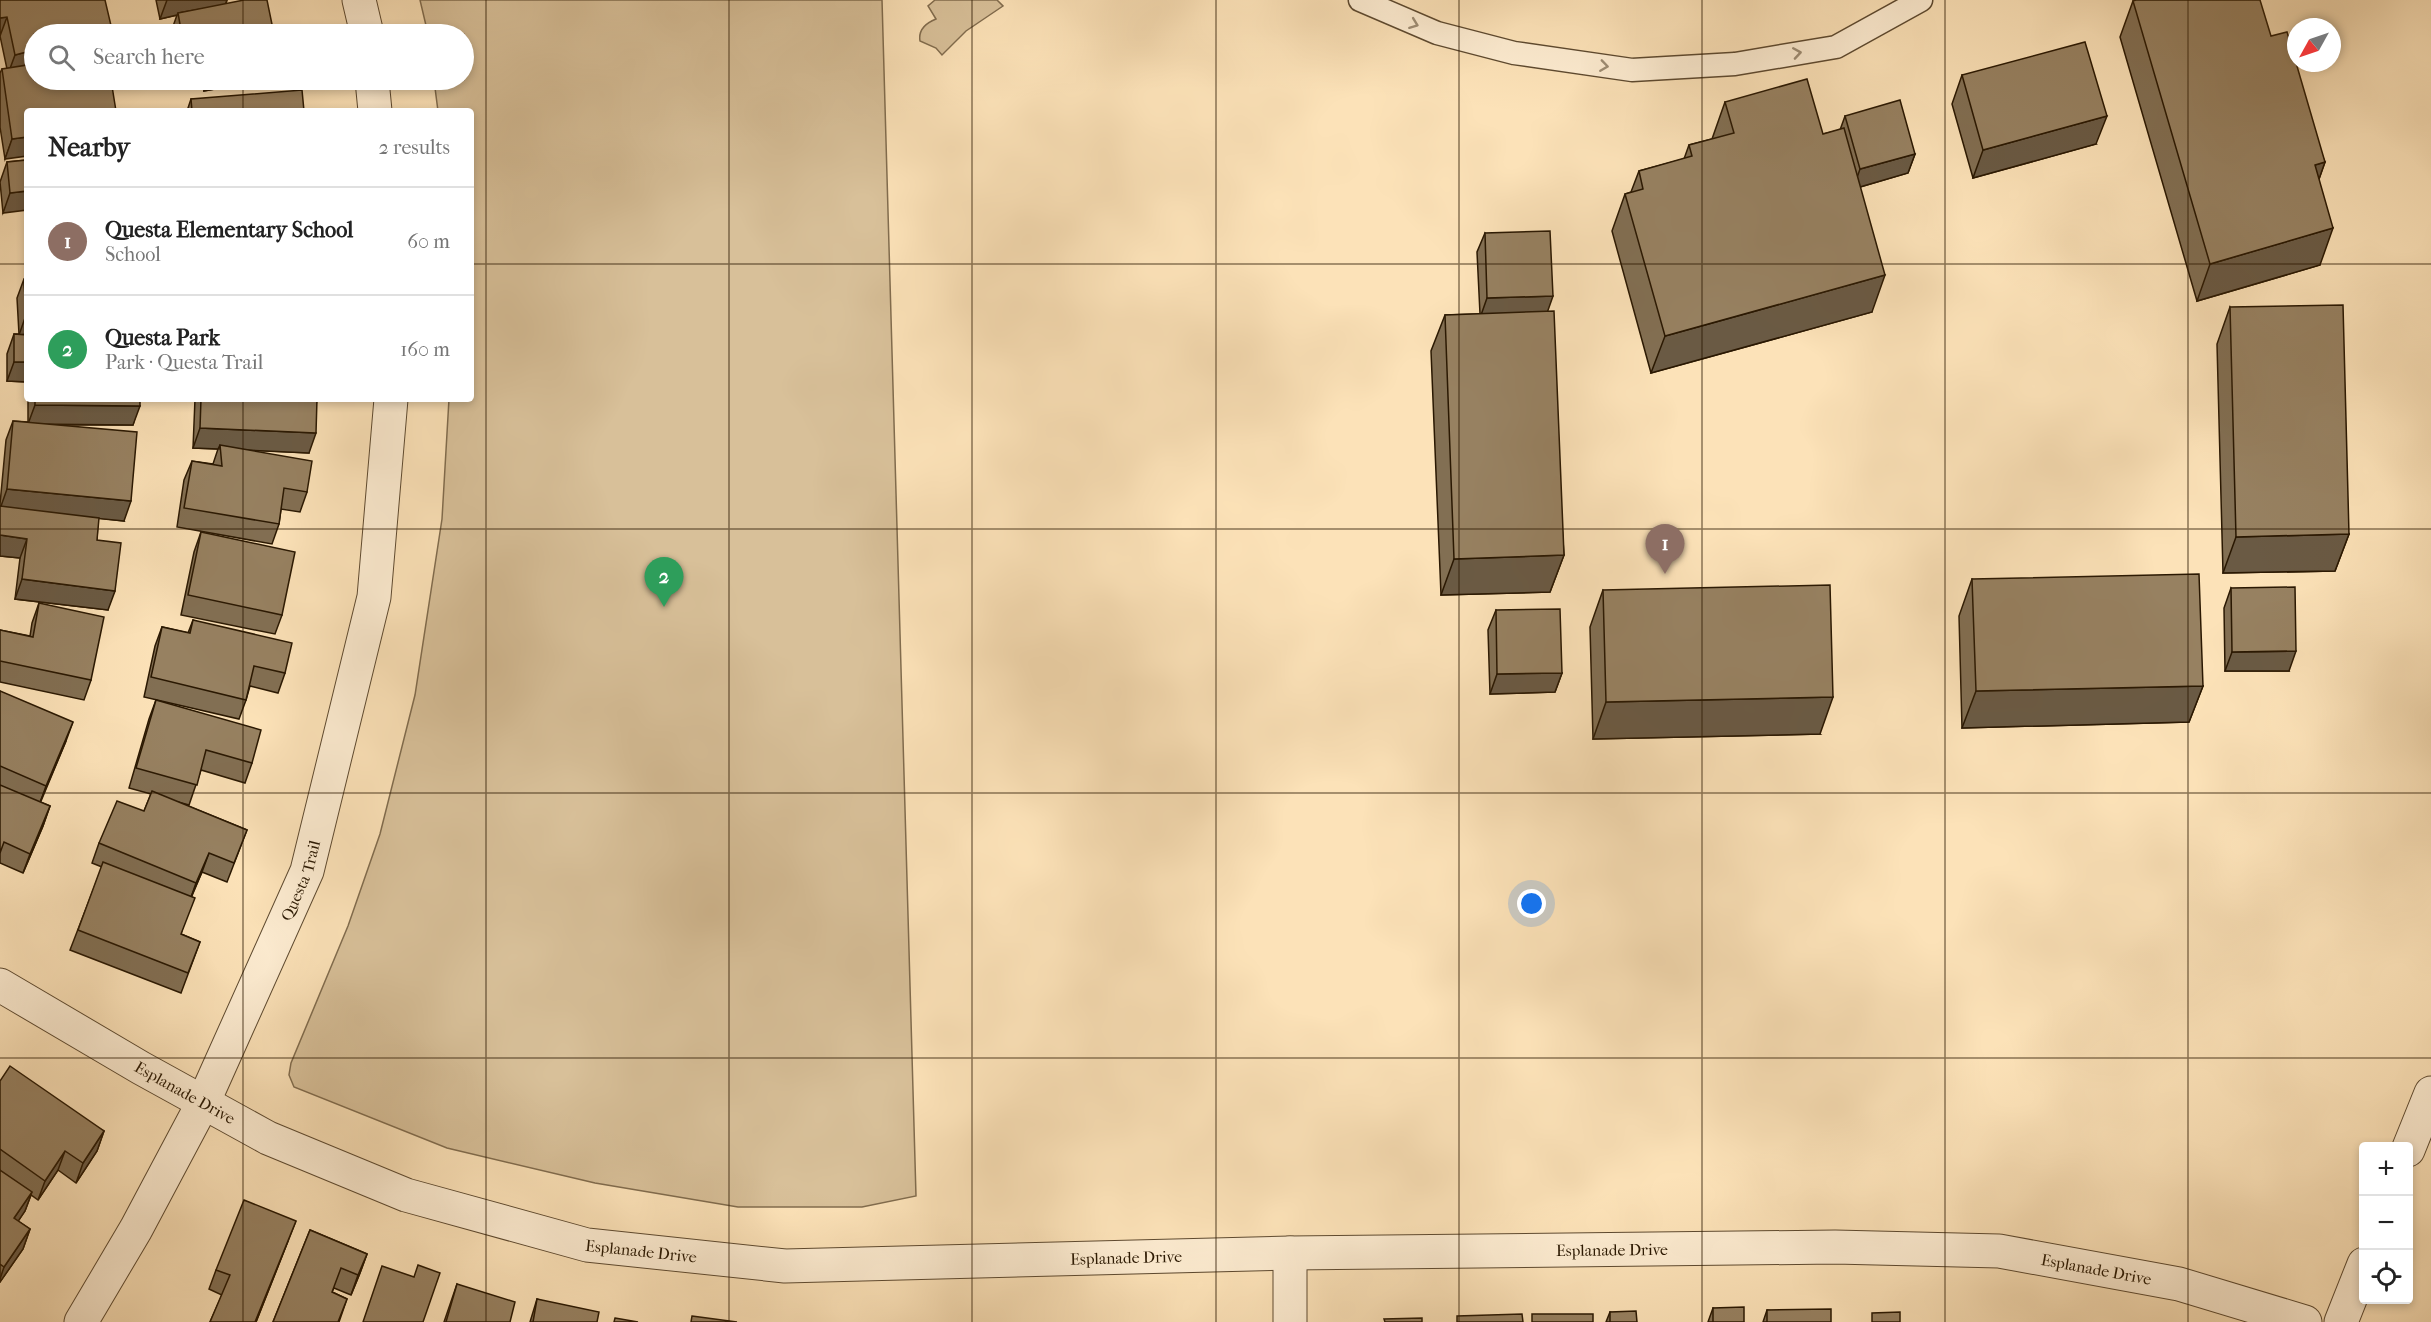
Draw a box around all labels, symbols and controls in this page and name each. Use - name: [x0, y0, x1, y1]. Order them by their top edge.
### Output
- one-way arrow: [1408, 16, 1419, 29]
- north arrow: [2287, 18, 2341, 72]
- search box: [24, 24, 474, 90]
- icon: search: [45, 41, 78, 74]
- text: Search here: [93, 44, 205, 70]
- one-way arrow: [1792, 47, 1802, 60]
- one-way arrow: [1599, 60, 1608, 72]
- text: Nearby: [48, 132, 130, 163]
- text: 2 results: [379, 136, 450, 159]
- text: Questa Elementary School: [105, 217, 353, 243]
- text: 1: [64, 230, 71, 253]
- text: 60 m: [407, 230, 450, 253]
- text: School: [105, 243, 161, 266]
- text: Questa Park: [105, 325, 220, 351]
- text: 2: [62, 338, 73, 361]
- text: 160 m: [400, 338, 450, 361]
- text: Park · Questa Trail: [105, 351, 263, 374]
- pin: 1: [1646, 524, 1684, 574]
- pin: 2: [644, 558, 684, 607]
- street label: Questa Trail: [277, 838, 324, 924]
- your location: [1517, 889, 1546, 918]
- street label: Esplanade Drive: [131, 1057, 239, 1128]
- map controls: [2359, 1142, 2413, 1304]
- button: +: [2359, 1142, 2413, 1196]
- button: −: [2359, 1196, 2413, 1250]
- street label: Esplanade Drive: [584, 1236, 698, 1267]
- street label: Esplanade Drive: [1556, 1240, 1668, 1260]
- street label: Esplanade Drive: [1070, 1247, 1182, 1269]
- street label: Esplanade Drive: [2039, 1250, 2153, 1289]
- button: locate: [2359, 1250, 2413, 1304]

